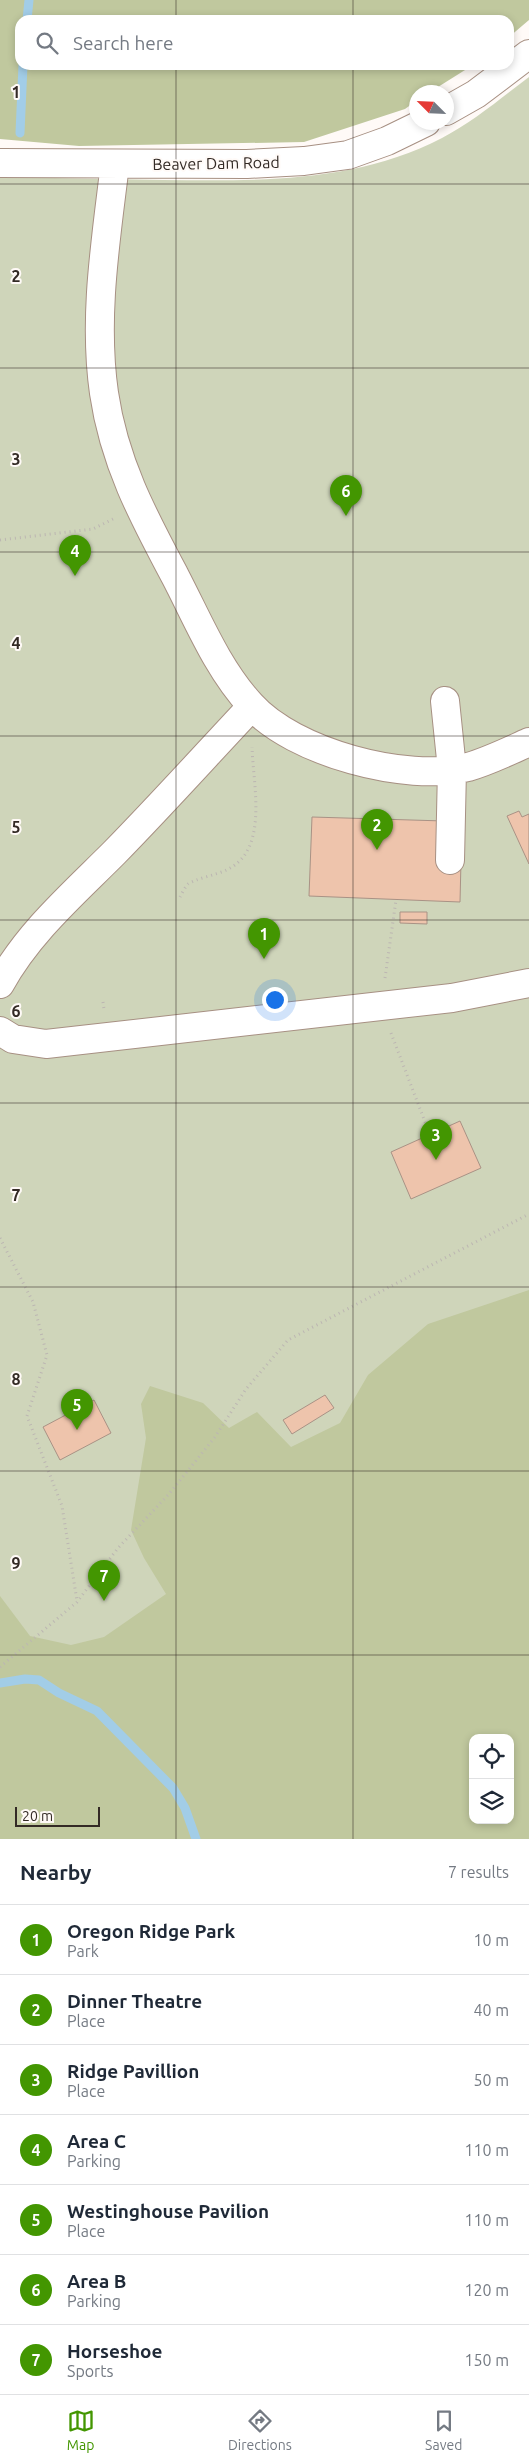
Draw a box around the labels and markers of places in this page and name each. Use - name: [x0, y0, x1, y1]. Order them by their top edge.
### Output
- pin: 6: [330, 475, 362, 516]
- pin: 4: [59, 535, 91, 576]
- pin: 2: [361, 809, 393, 850]
- pin: 1: [248, 918, 280, 959]
- pin: 3: [420, 1119, 452, 1160]
- pin: 5: [61, 1389, 93, 1430]
- pin: 7: [88, 1560, 120, 1601]

